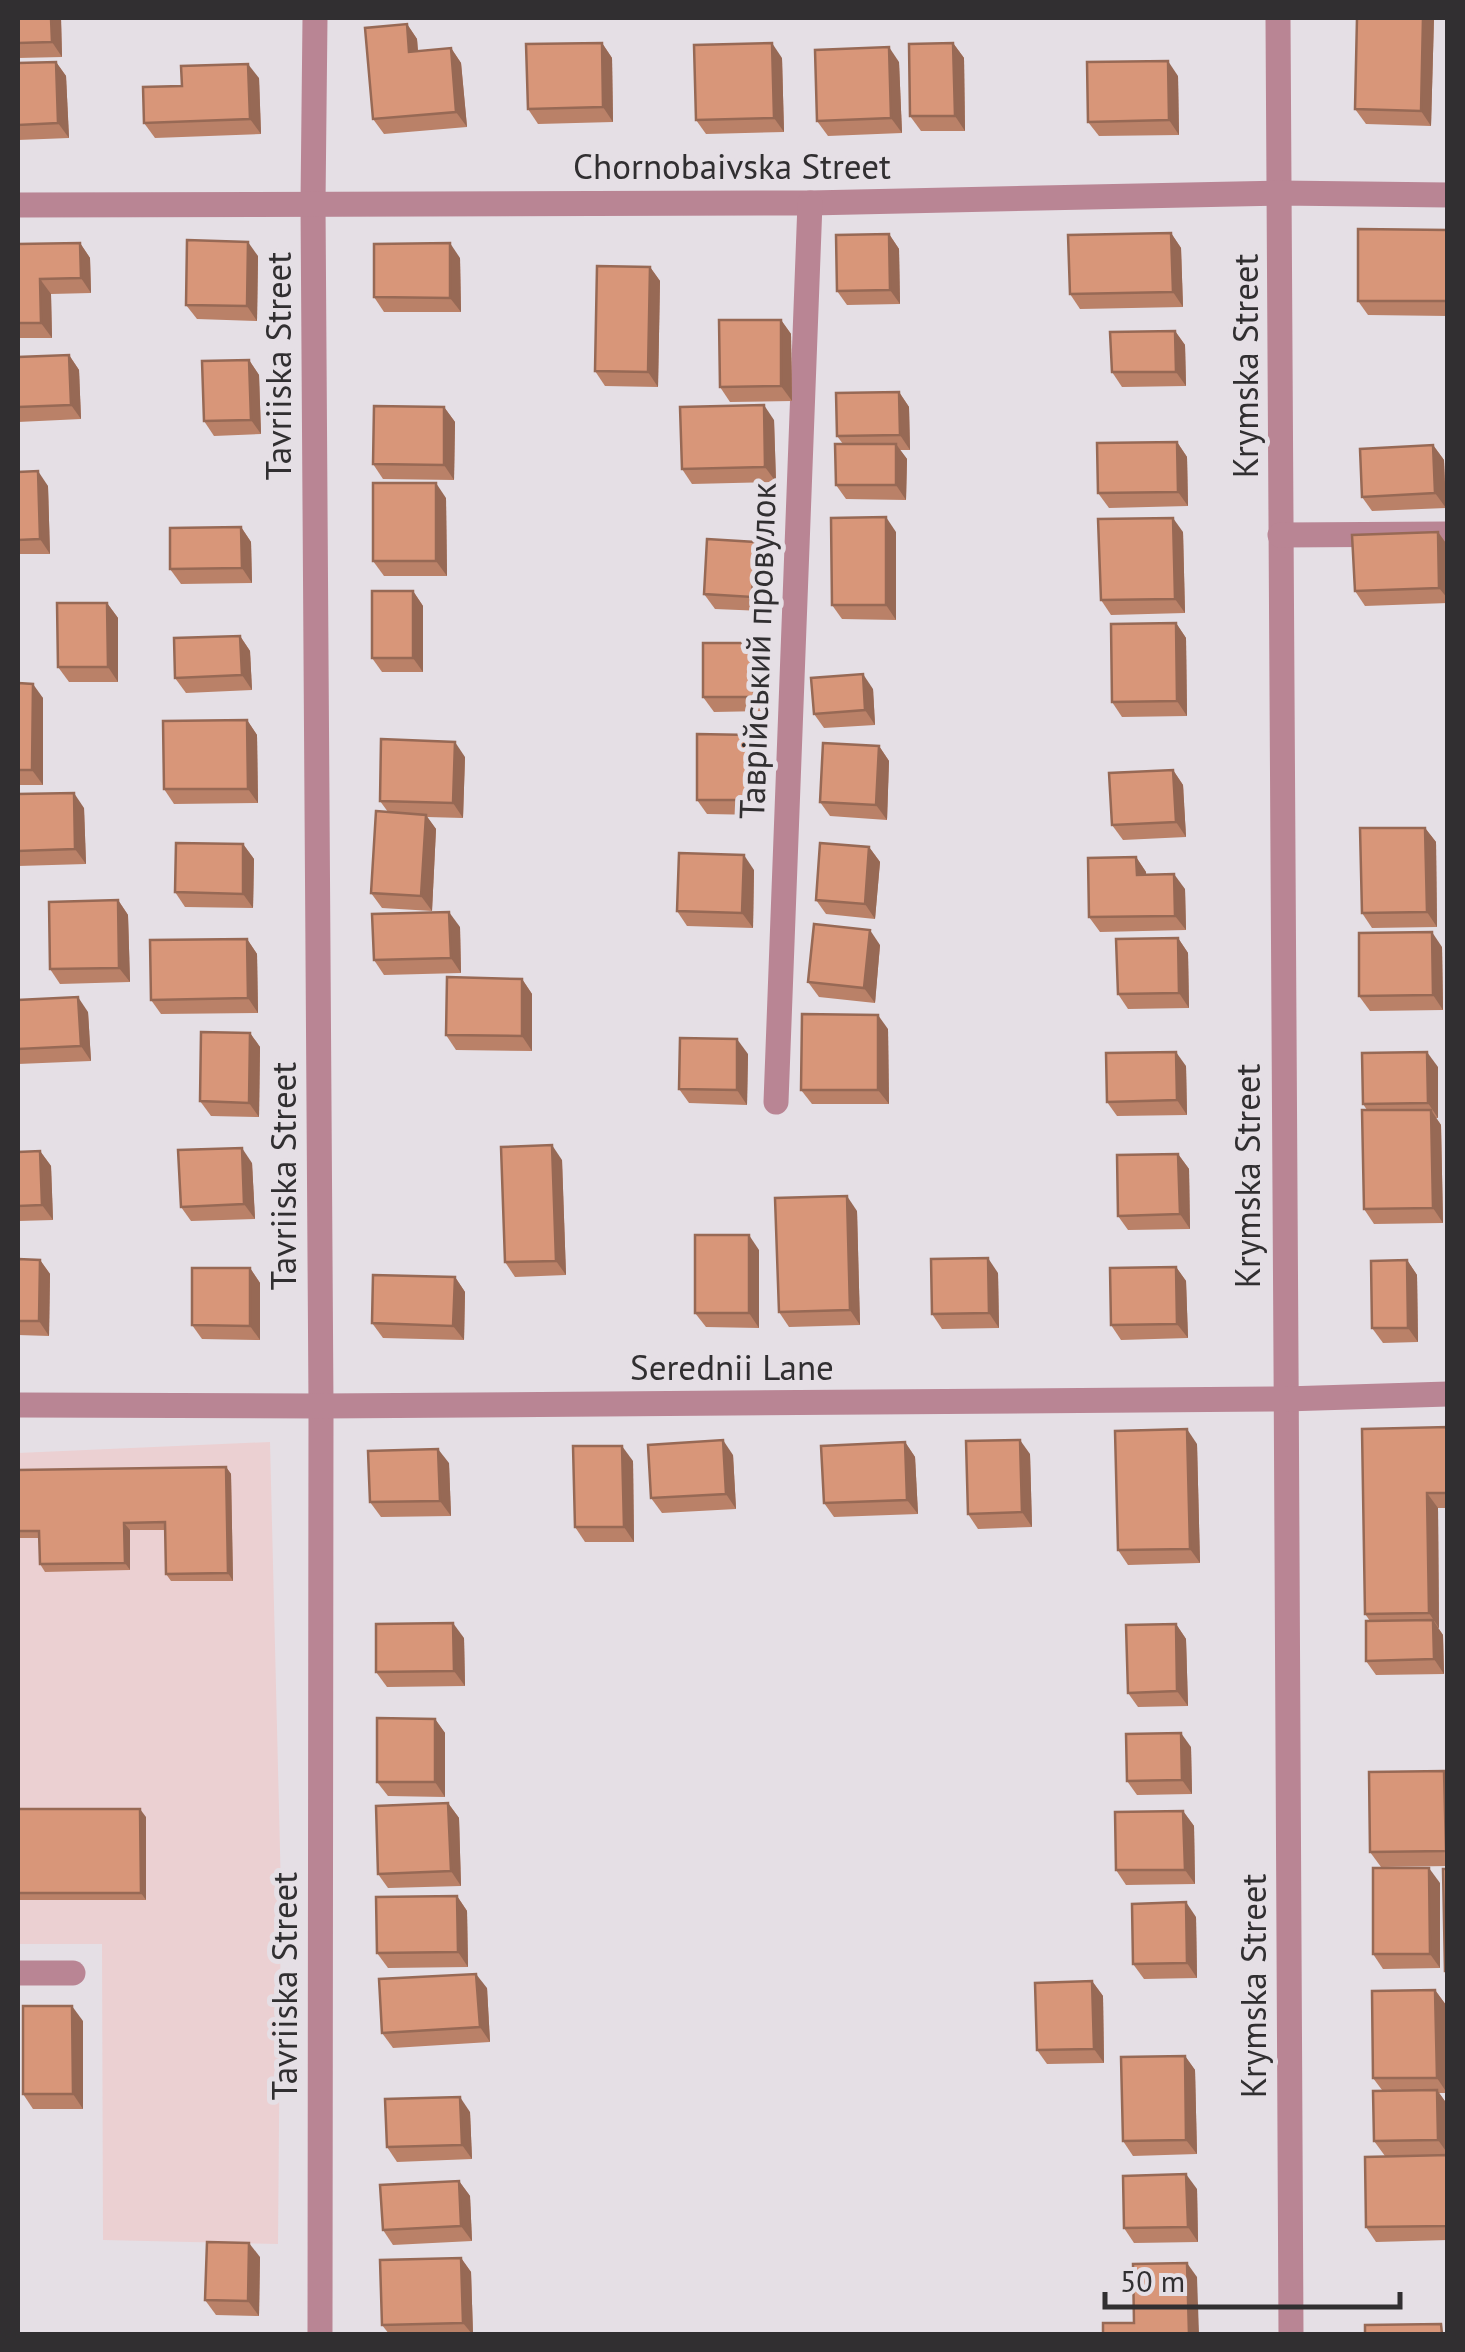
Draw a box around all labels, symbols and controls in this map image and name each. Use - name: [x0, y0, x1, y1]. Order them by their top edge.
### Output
- street label: Chornobaivska Street: [573, 143, 891, 189]
- street label: Tavriiska Street: [255, 252, 301, 480]
- street label: Krymska Street: [1222, 254, 1268, 478]
- street label: Таврійський провулок: [728, 482, 786, 820]
- street label: Tavriiska Street: [260, 1062, 306, 1290]
- street label: Krymska Street: [1224, 1064, 1270, 1288]
- street label: Serednii Lane: [630, 1344, 834, 1390]
- street label: Tavriiska Street: [261, 1872, 307, 2100]
- street label: Krymska Street: [1230, 1874, 1276, 2098]
- scale bar: [1105, 2247, 1400, 2309]
- text: 50 m: [1120, 2261, 1185, 2300]

